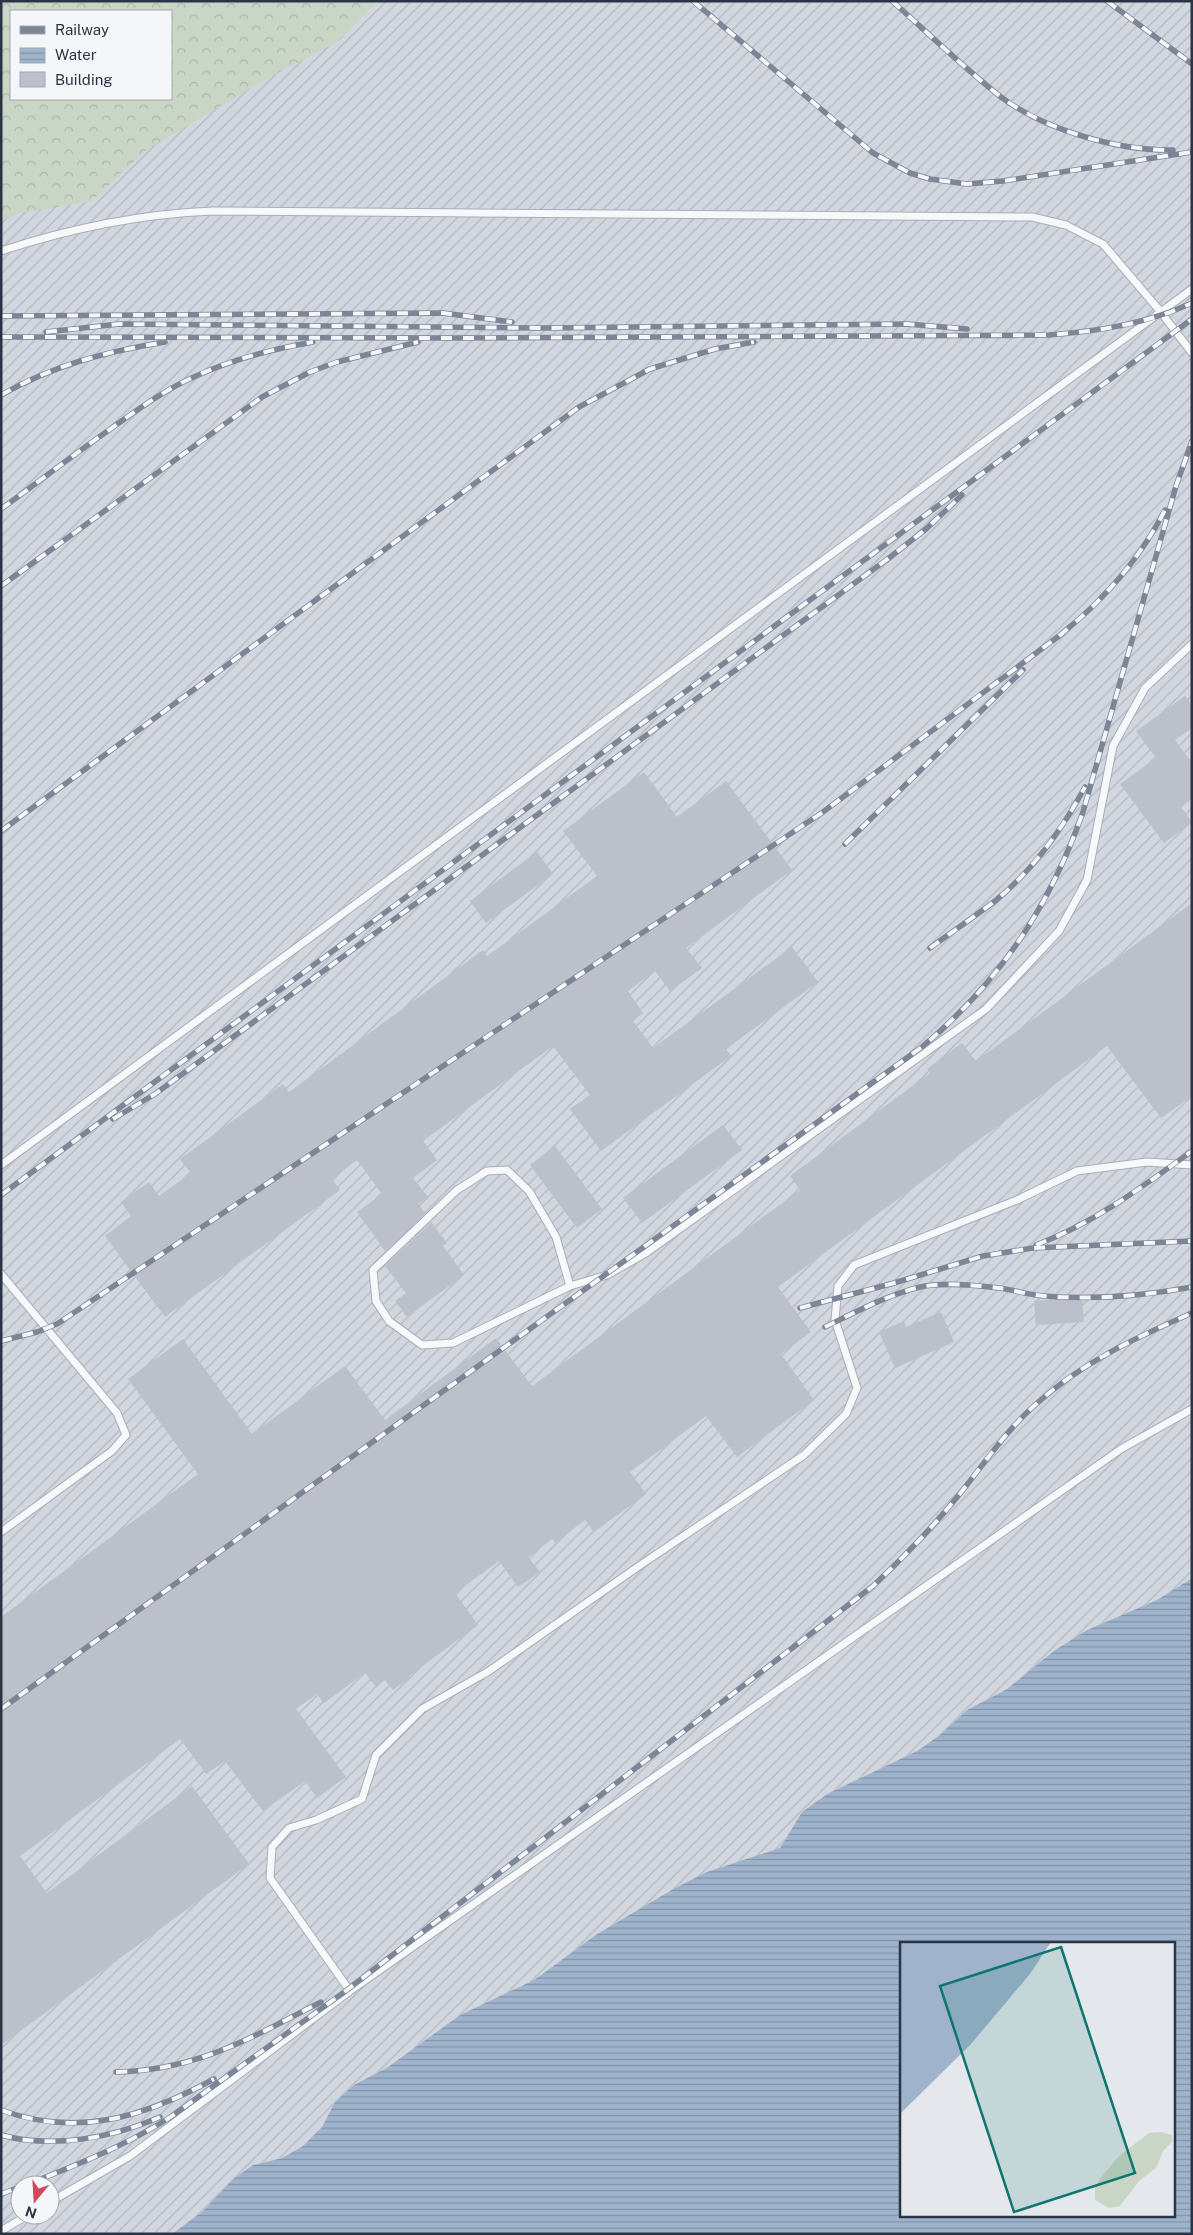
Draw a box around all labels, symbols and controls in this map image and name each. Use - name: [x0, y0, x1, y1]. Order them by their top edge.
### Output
- legend: [10, 10, 172, 100]
- text: Railway: [55, 21, 109, 38]
- text: Water: [55, 46, 97, 63]
- text: Building: [55, 71, 113, 88]
- inset map: [900, 1942, 1176, 2218]
- north arrow: [10, 2175, 60, 2225]
- text: N: [23, 2203, 39, 2222]

